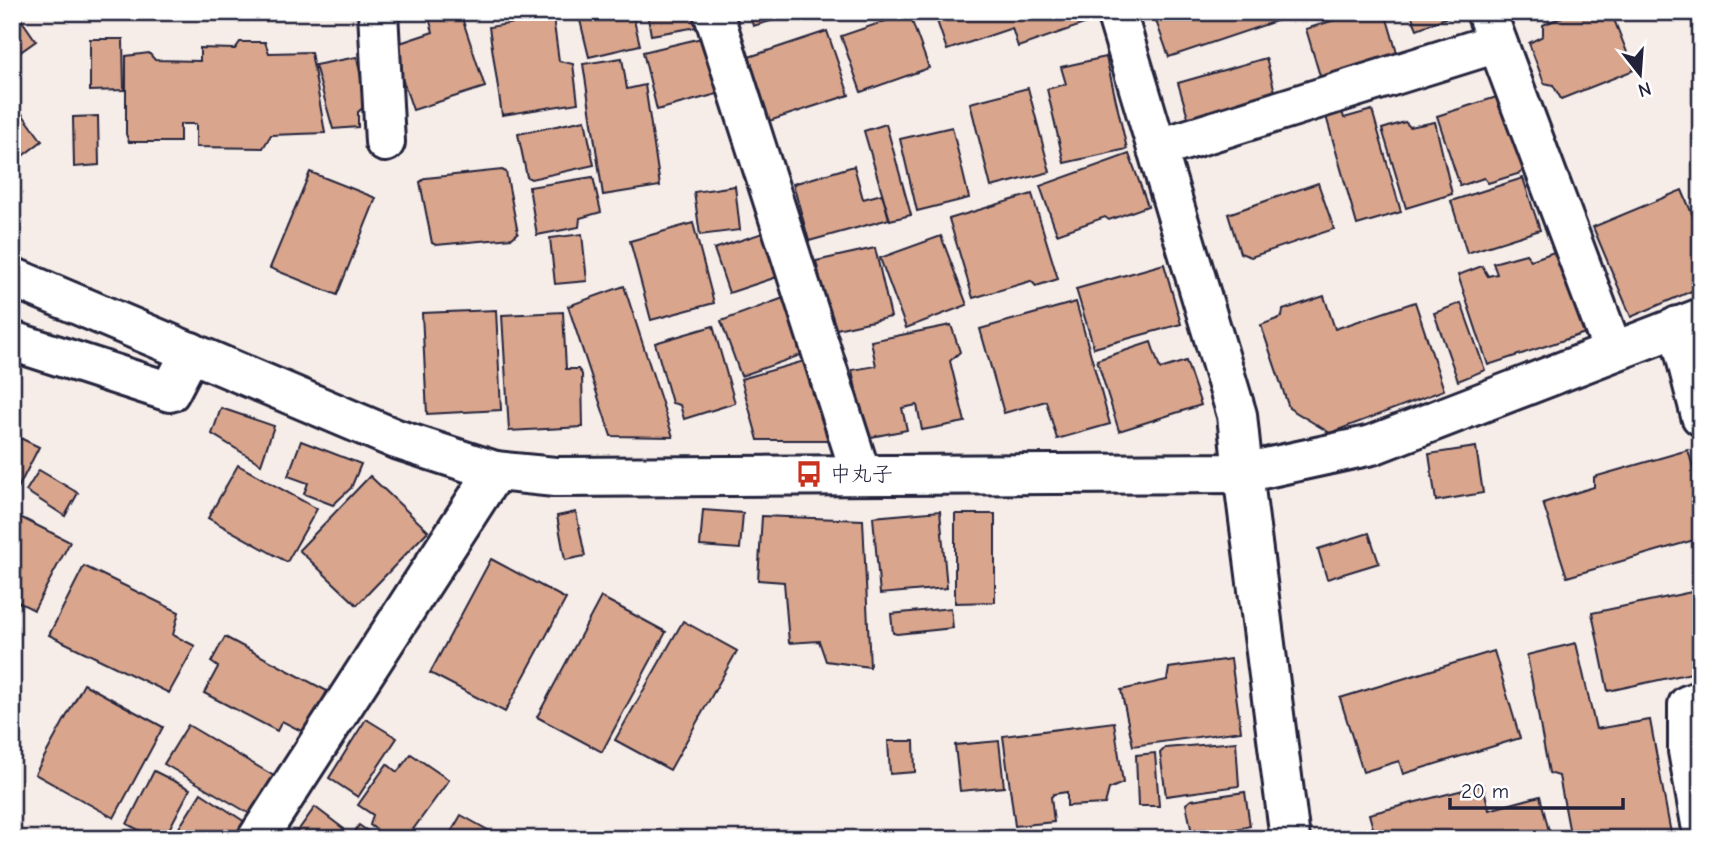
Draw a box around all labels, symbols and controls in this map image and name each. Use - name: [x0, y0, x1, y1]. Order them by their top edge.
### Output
- north arrow: [1604, 38, 1674, 108]
- text: N: [1636, 77, 1654, 102]
- bus stop icon: 中丸子: [794, 459, 824, 489]
- place label: 中丸子: [830, 462, 893, 486]
- scale bar: [1450, 767, 1624, 811]
- text: 20 m: [1461, 779, 1509, 803]

